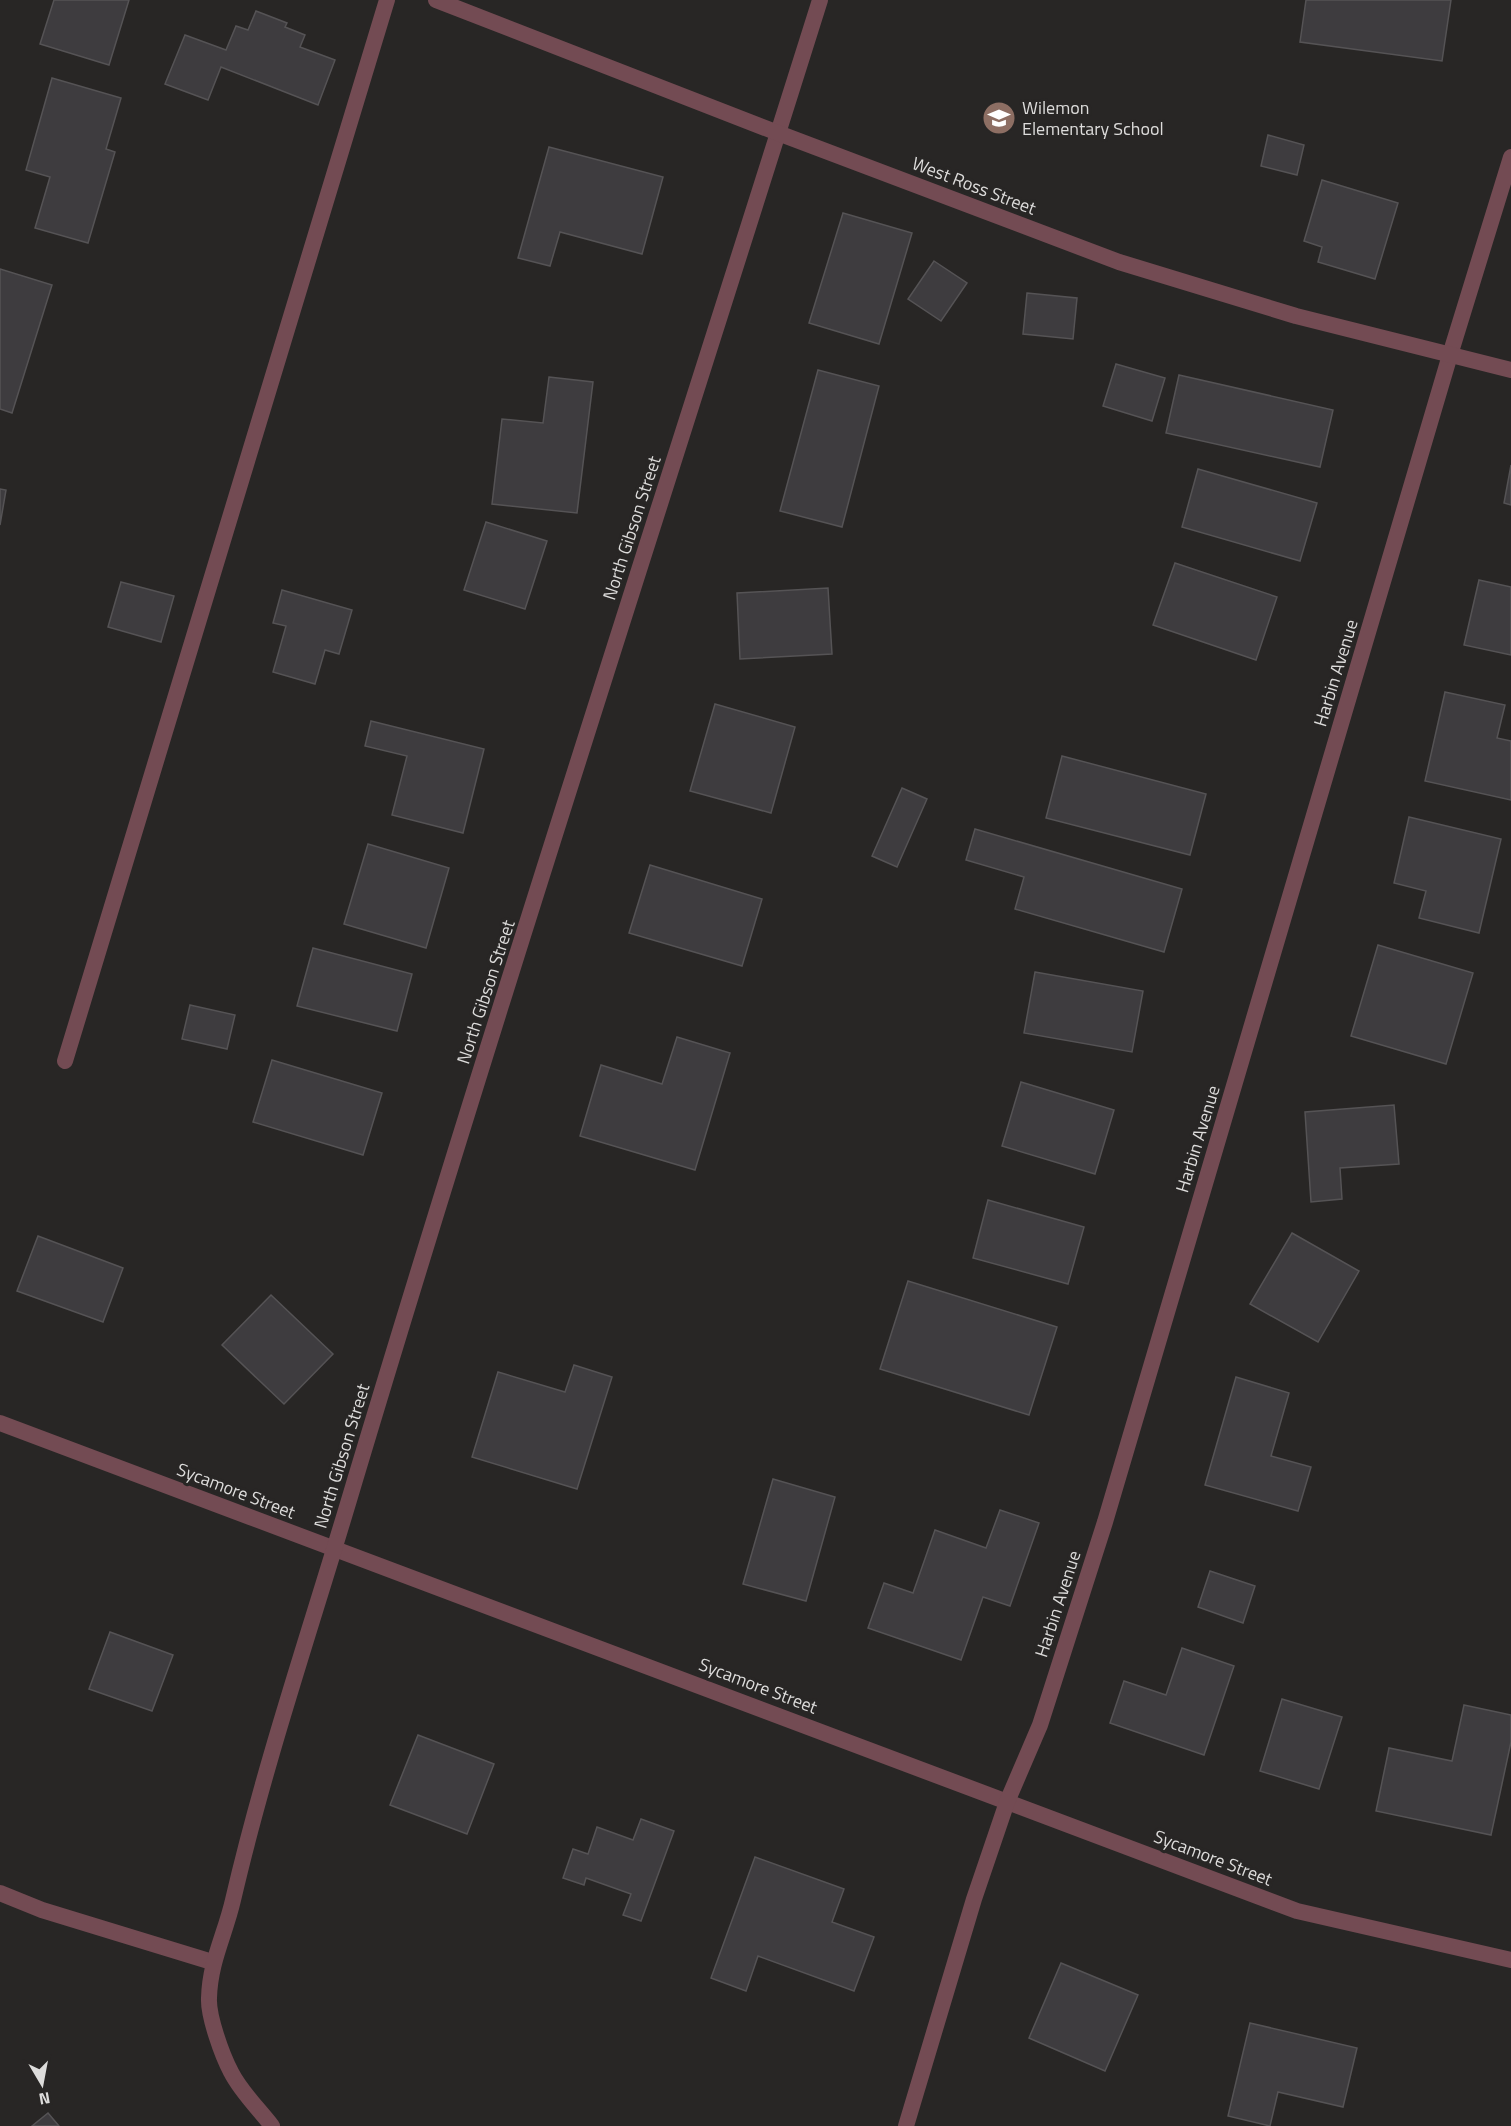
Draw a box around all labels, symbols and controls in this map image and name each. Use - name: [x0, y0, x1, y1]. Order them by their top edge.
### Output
- place label: Wilemon Elementary School: [1022, 94, 1164, 142]
- school or university icon: Wilemon Elementary School: [981, 100, 1017, 136]
- street label: West Ross Street: [908, 149, 1041, 222]
- street label: North Gibson Street: [595, 452, 668, 603]
- street label: Harbin Avenue: [1306, 616, 1365, 730]
- street label: North Gibson Street: [449, 916, 522, 1067]
- street label: Harbin Avenue: [1168, 1082, 1227, 1196]
- street label: North Gibson Street: [307, 1379, 377, 1532]
- street label: Sycamore Street: [173, 1456, 300, 1526]
- street label: Harbin Avenue: [1028, 1547, 1087, 1661]
- street label: Sycamore Street: [695, 1651, 822, 1721]
- street label: Sycamore Street: [1150, 1823, 1277, 1893]
- north arrow: [12, 2054, 72, 2114]
- text: N: [37, 2086, 52, 2112]

